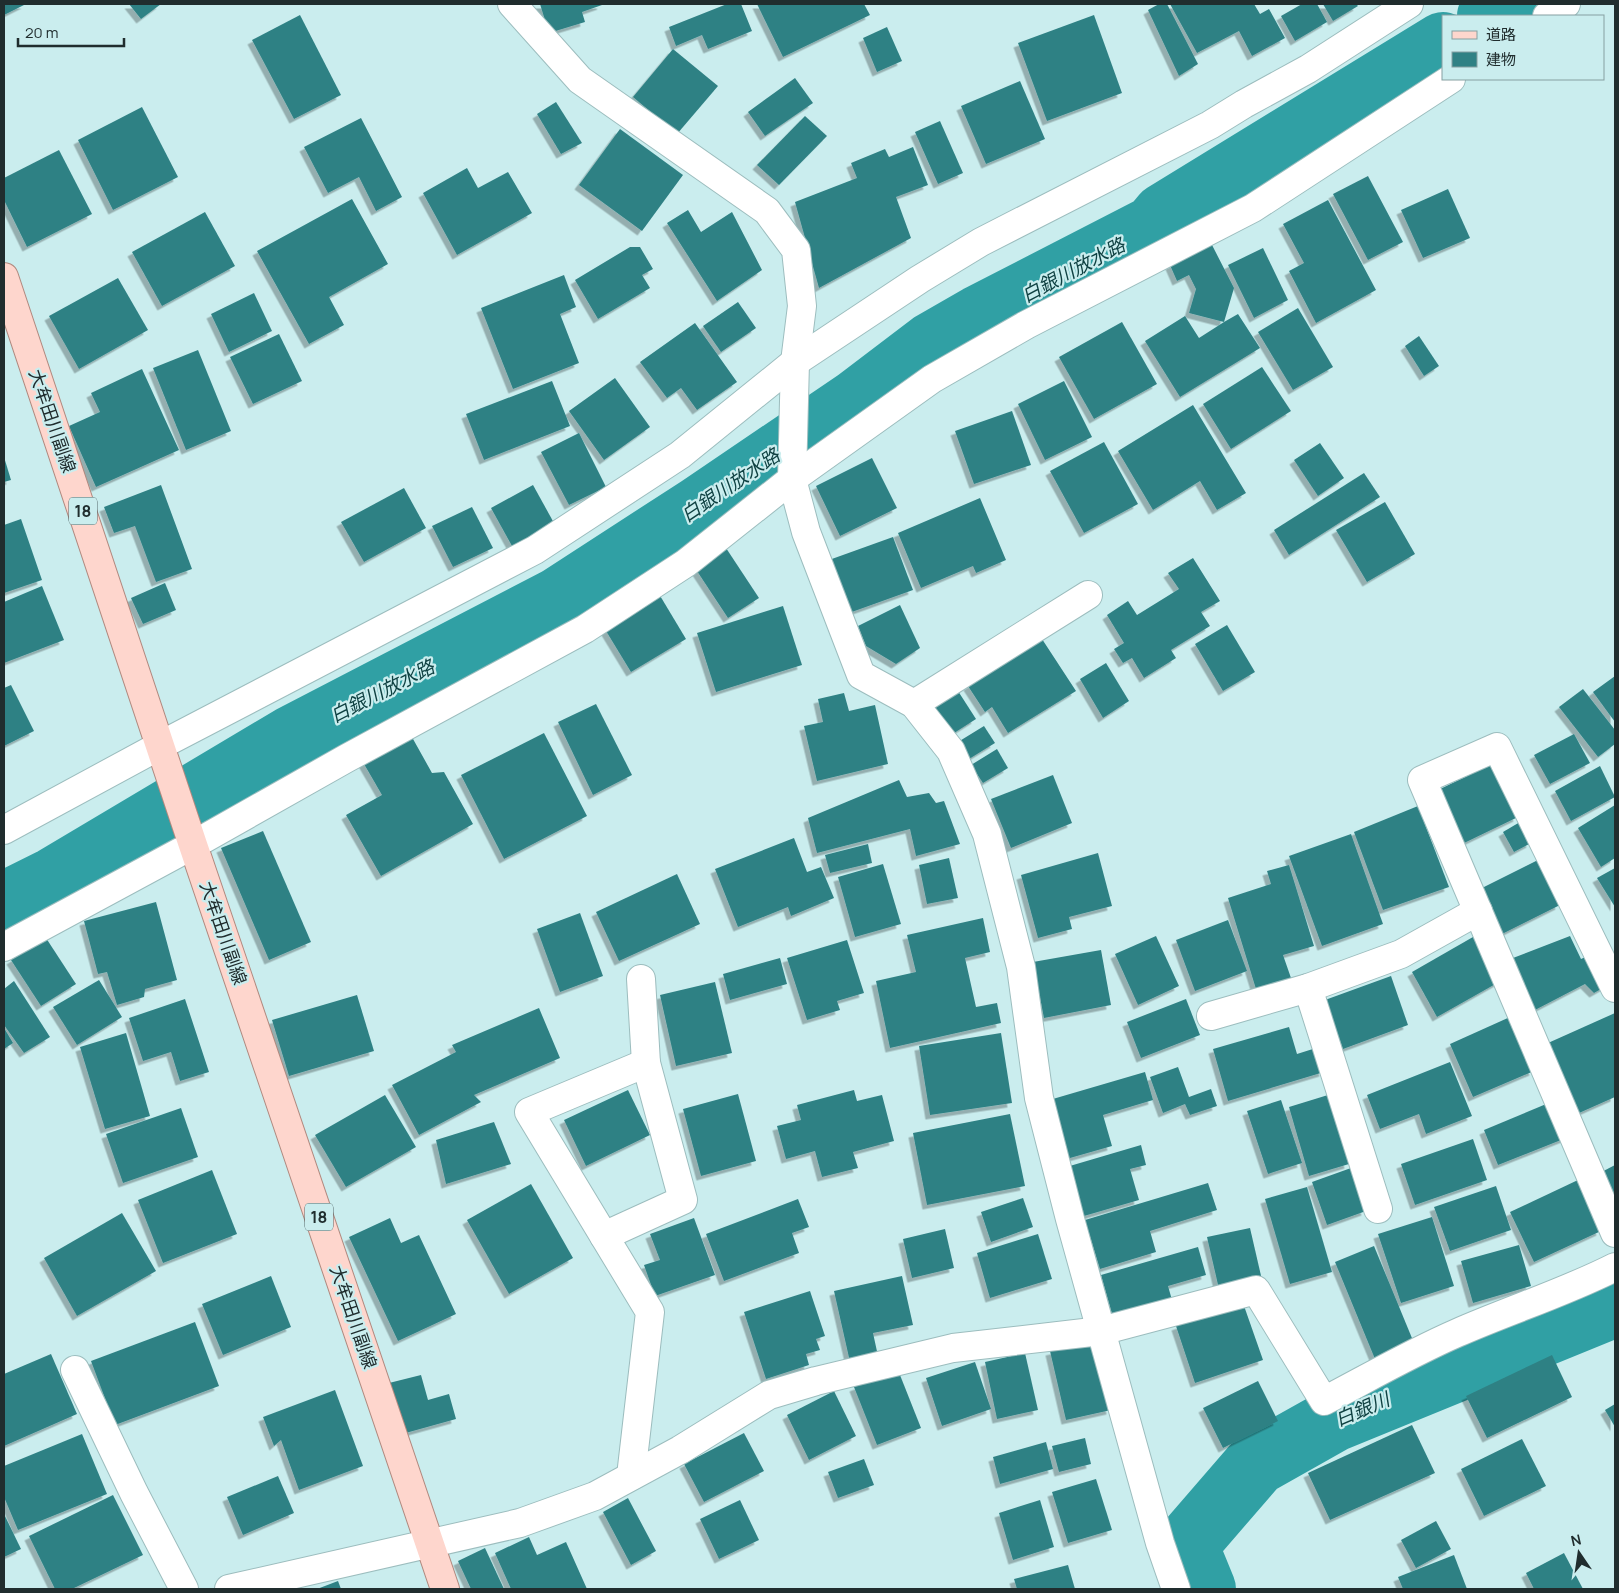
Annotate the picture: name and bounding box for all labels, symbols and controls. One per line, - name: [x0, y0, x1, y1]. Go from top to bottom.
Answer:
- scale bar: [18, 15, 124, 47]
- legend: [1442, 15, 1604, 80]
- text: 20 m: [25, 22, 58, 43]
- text: 道路: [1486, 24, 1516, 45]
- text: 建物: [1486, 49, 1516, 70]
- water label: 白銀川放水路: [1017, 231, 1131, 308]
- street label: 大牟田川副線: [24, 366, 82, 476]
- water label: 白銀川放水路: [675, 441, 786, 528]
- road number: 18: [69, 498, 97, 524]
- water label: 白銀川放水路: [325, 653, 440, 728]
- street label: 大牟田川副線: [195, 878, 253, 988]
- road number: 18: [305, 1204, 333, 1230]
- street label: 大牟田川副線: [325, 1262, 383, 1372]
- water label: 白銀川: [1331, 1385, 1395, 1432]
- north arrow: [1554, 1528, 1604, 1578]
- text: N: [1569, 1529, 1583, 1550]

